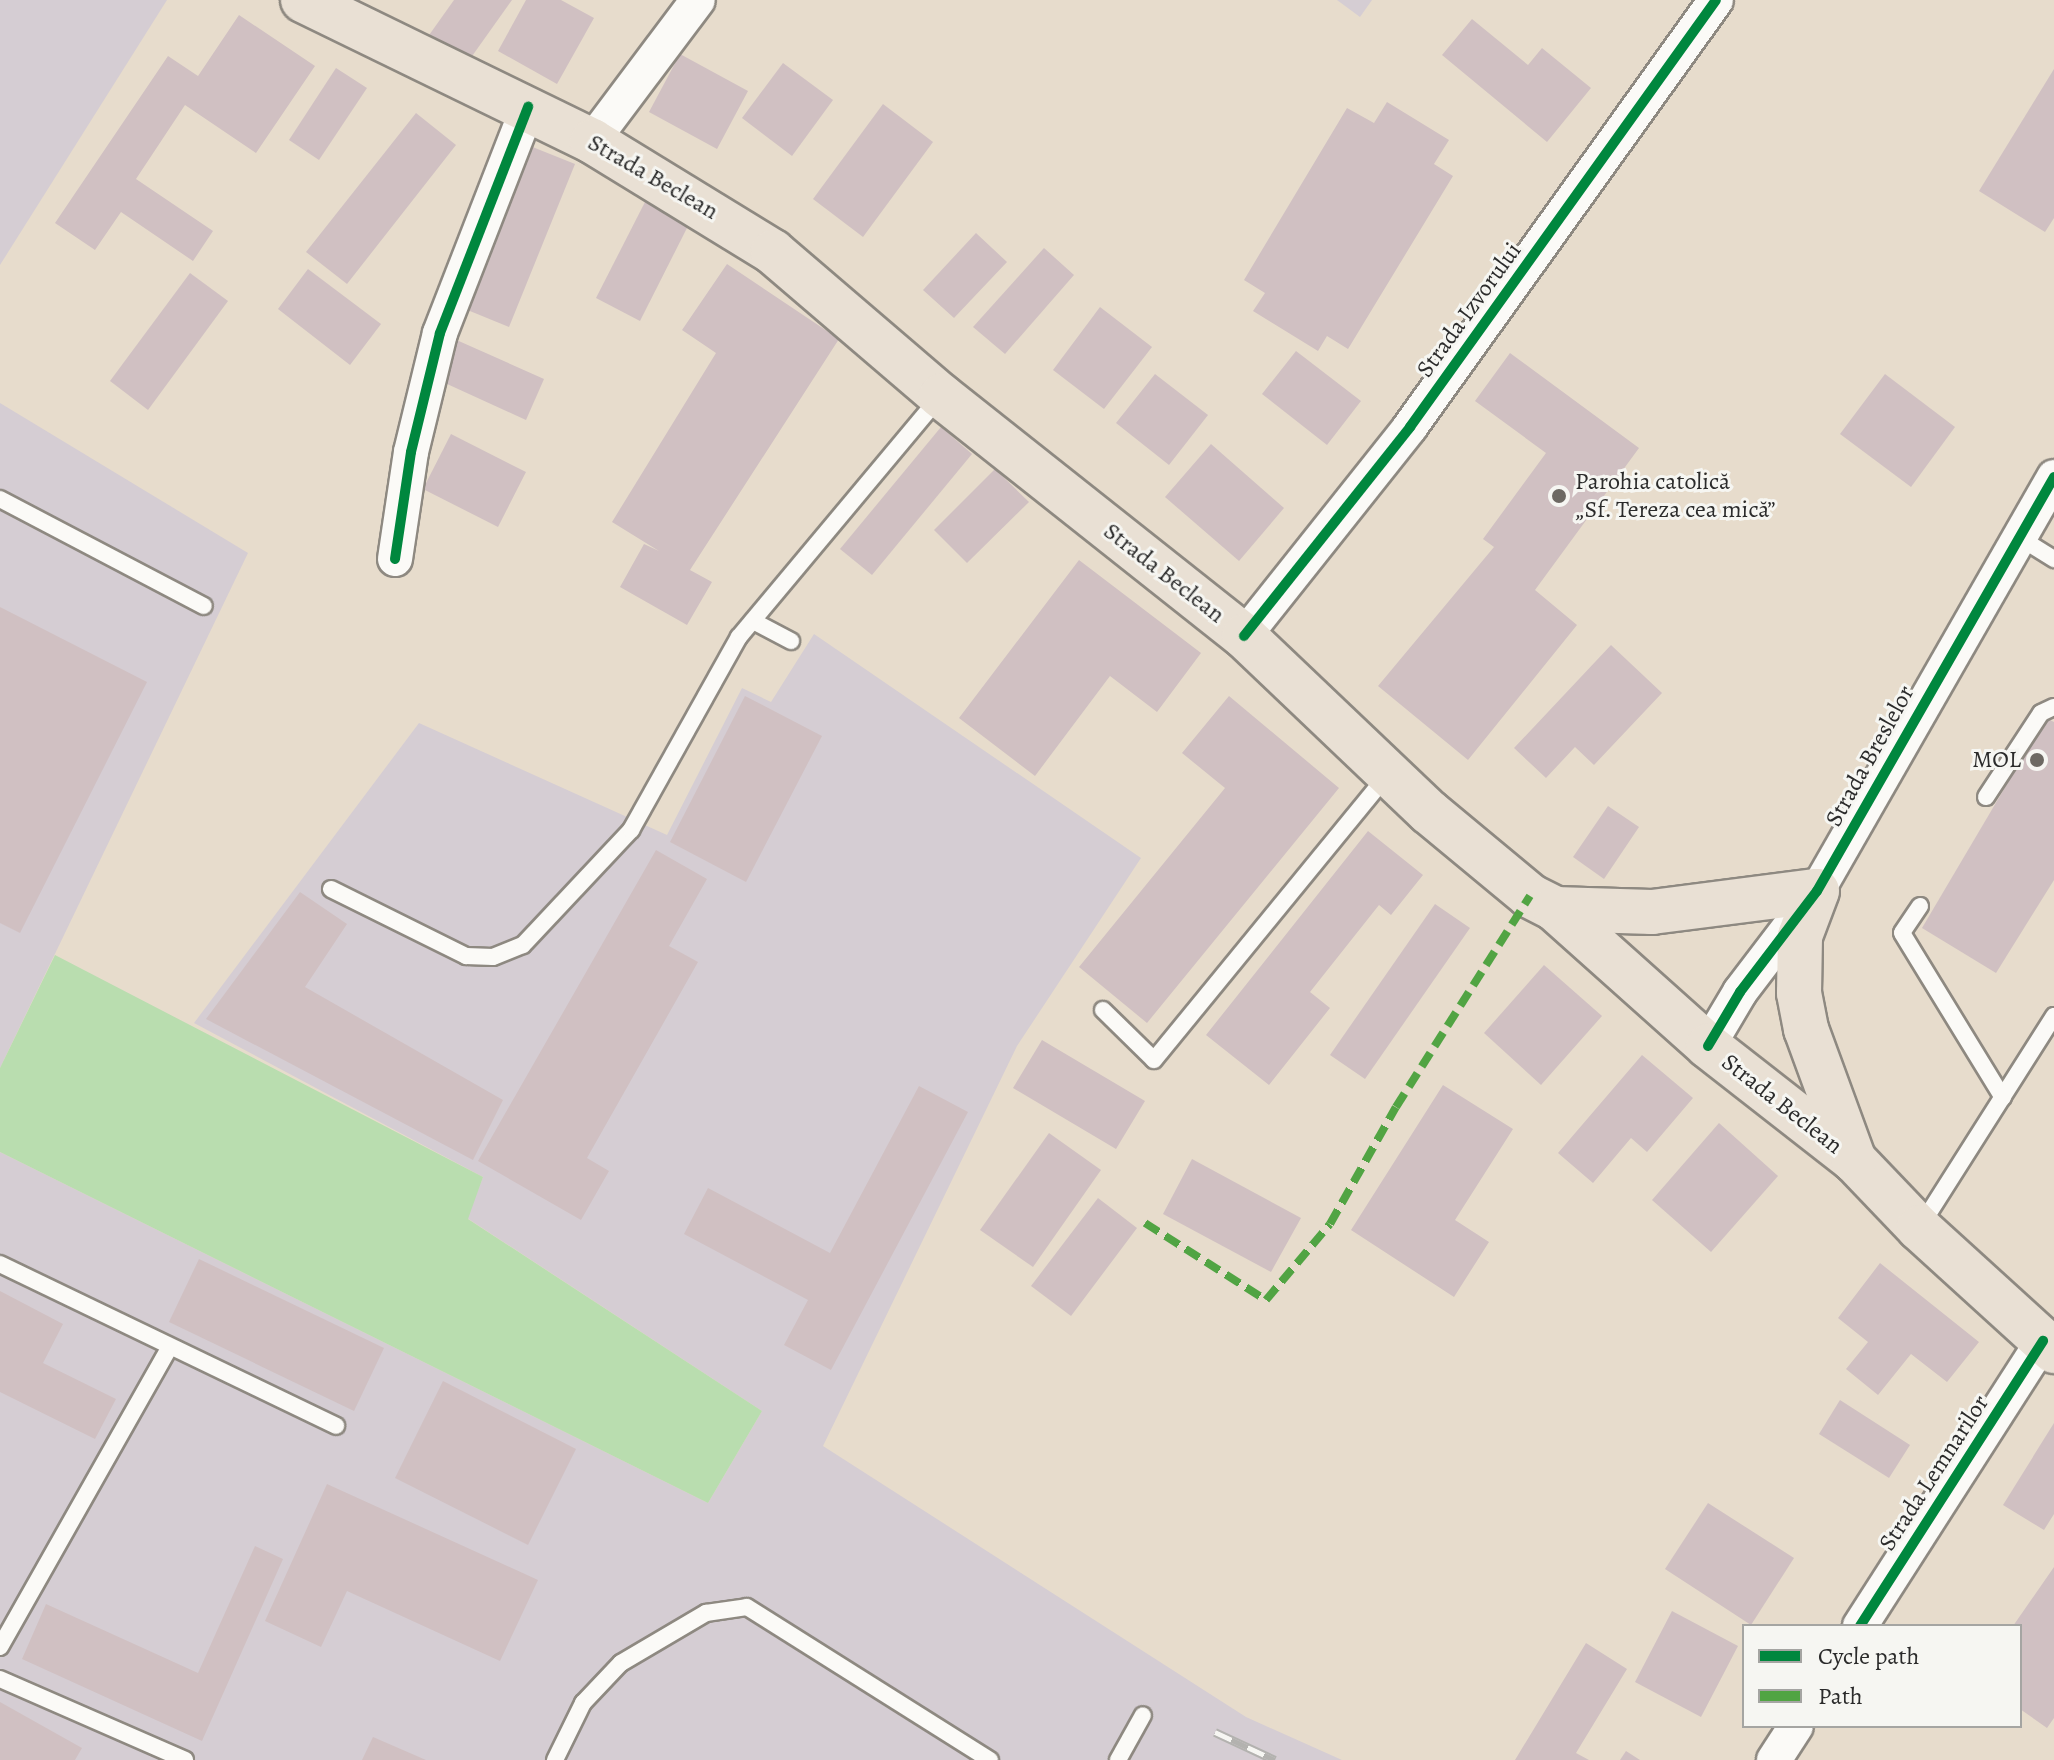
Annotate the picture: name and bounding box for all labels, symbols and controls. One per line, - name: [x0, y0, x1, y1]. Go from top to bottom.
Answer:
- street label: Strada Beclean: [583, 128, 723, 226]
- street label: Strada Izvorului: [1411, 237, 1527, 383]
- place label: Parohia catolică „Sf. Tereza cea mică”: [1575, 468, 1776, 524]
- marker: Parohia catolică „Sf. Tereza cea mică”: [1550, 487, 1568, 505]
- street label: Strada Beclean: [1098, 517, 1230, 629]
- street label: Strada Breslelor: [1819, 681, 1921, 831]
- place label: MOL: [1972, 746, 2021, 774]
- marker: MOL: [2028, 751, 2046, 769]
- street label: Strada Beclean: [1716, 1048, 1848, 1160]
- street label: Strada Lemnarilor: [1873, 1390, 1995, 1556]
- legend: [1742, 1624, 2022, 1728]
- text: Cycle path: [1818, 1640, 1919, 1672]
- text: Path: [1818, 1680, 1863, 1712]

